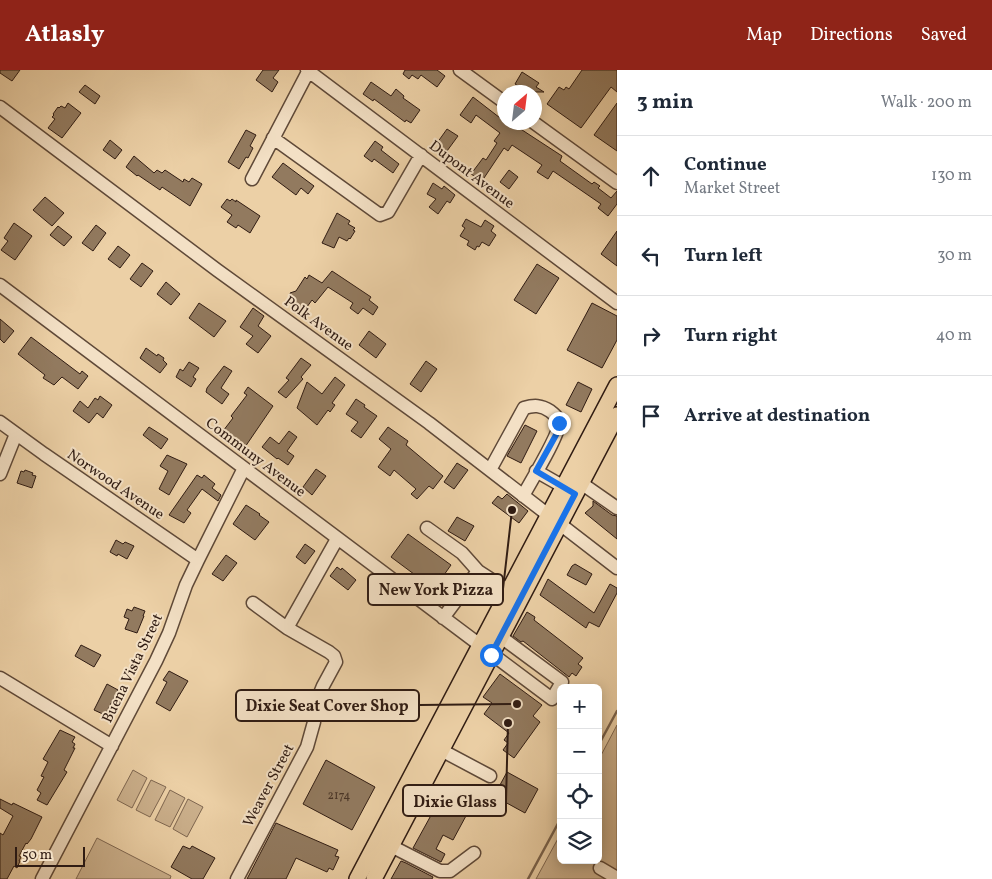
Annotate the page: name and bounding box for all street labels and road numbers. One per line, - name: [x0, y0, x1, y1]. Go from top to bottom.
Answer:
- street label: Dupont Avenue: [424, 136, 518, 214]
- street label: Polk Avenue: [279, 292, 357, 357]
- street label: Communy Avenue: [201, 413, 310, 503]
- street label: Norwood Avenue: [62, 445, 168, 526]
- street label: Buena Vista Street: [98, 610, 169, 727]
- street label: Weaver Street: [239, 740, 300, 831]

